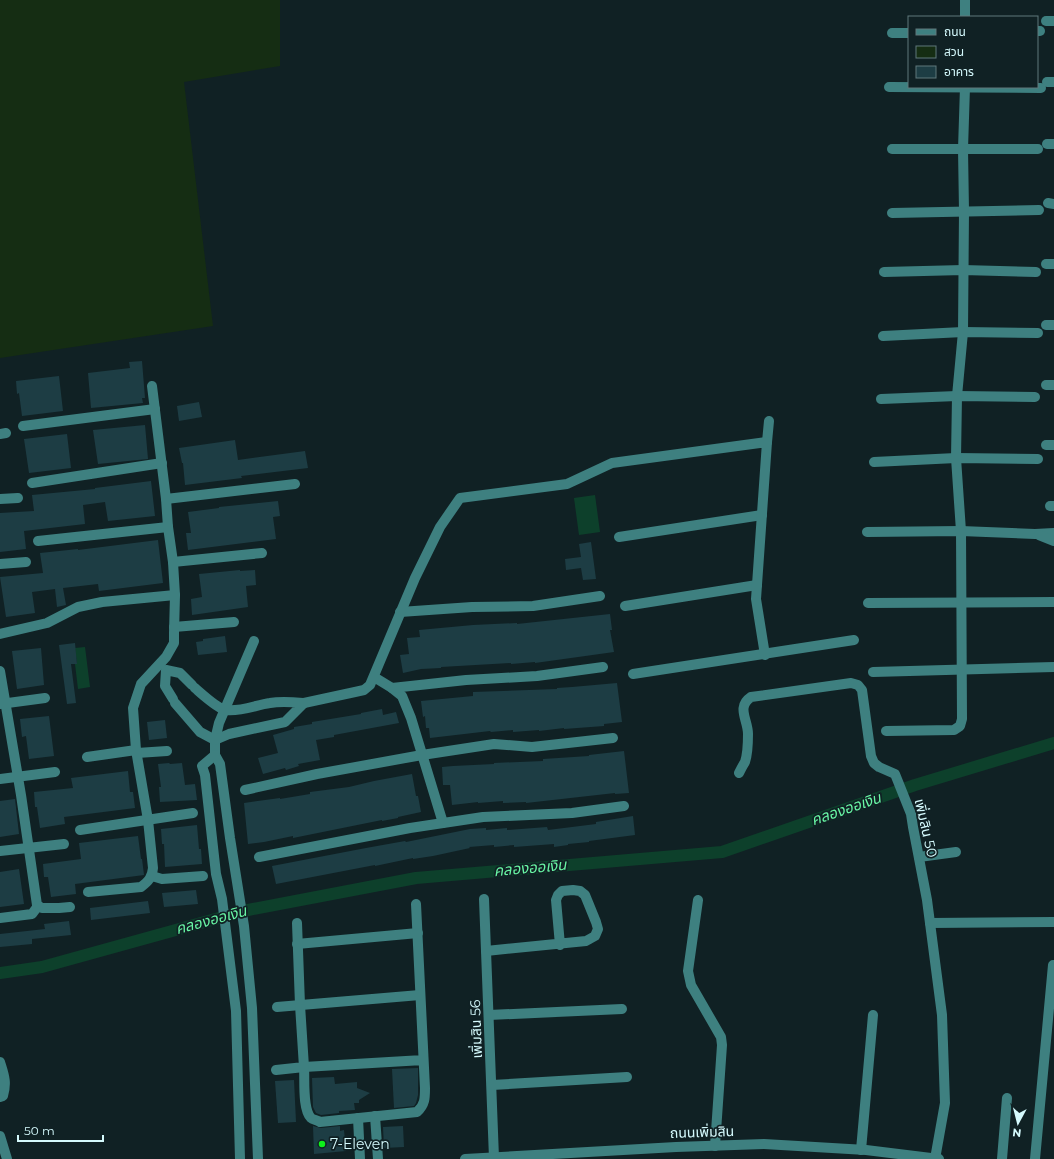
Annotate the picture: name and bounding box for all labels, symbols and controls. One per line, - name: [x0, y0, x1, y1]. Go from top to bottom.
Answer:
- legend: [908, 16, 1038, 88]
- text: ถนน: [944, 24, 966, 39]
- text: สวน: [944, 44, 964, 59]
- text: อาคาร: [944, 64, 974, 79]
- water label: คลองออเงิน: [808, 787, 884, 829]
- street label: เพิ่มสิน 50: [911, 797, 942, 859]
- water label: คลองออเงิน: [493, 855, 568, 880]
- water label: คลองออเงิน: [173, 901, 249, 938]
- street label: เพิ่มสิน 56: [466, 999, 486, 1059]
- north arrow: [998, 1103, 1038, 1143]
- scale bar: [18, 1117, 103, 1143]
- street label: ถนนเพิ่มสิน: [670, 1122, 734, 1142]
- text: 50 m: [24, 1123, 55, 1138]
- text: N: [1012, 1125, 1022, 1140]
- place label: 7-Eleven: [330, 1135, 390, 1153]
- marker: 7-Eleven: [317, 1139, 327, 1149]

